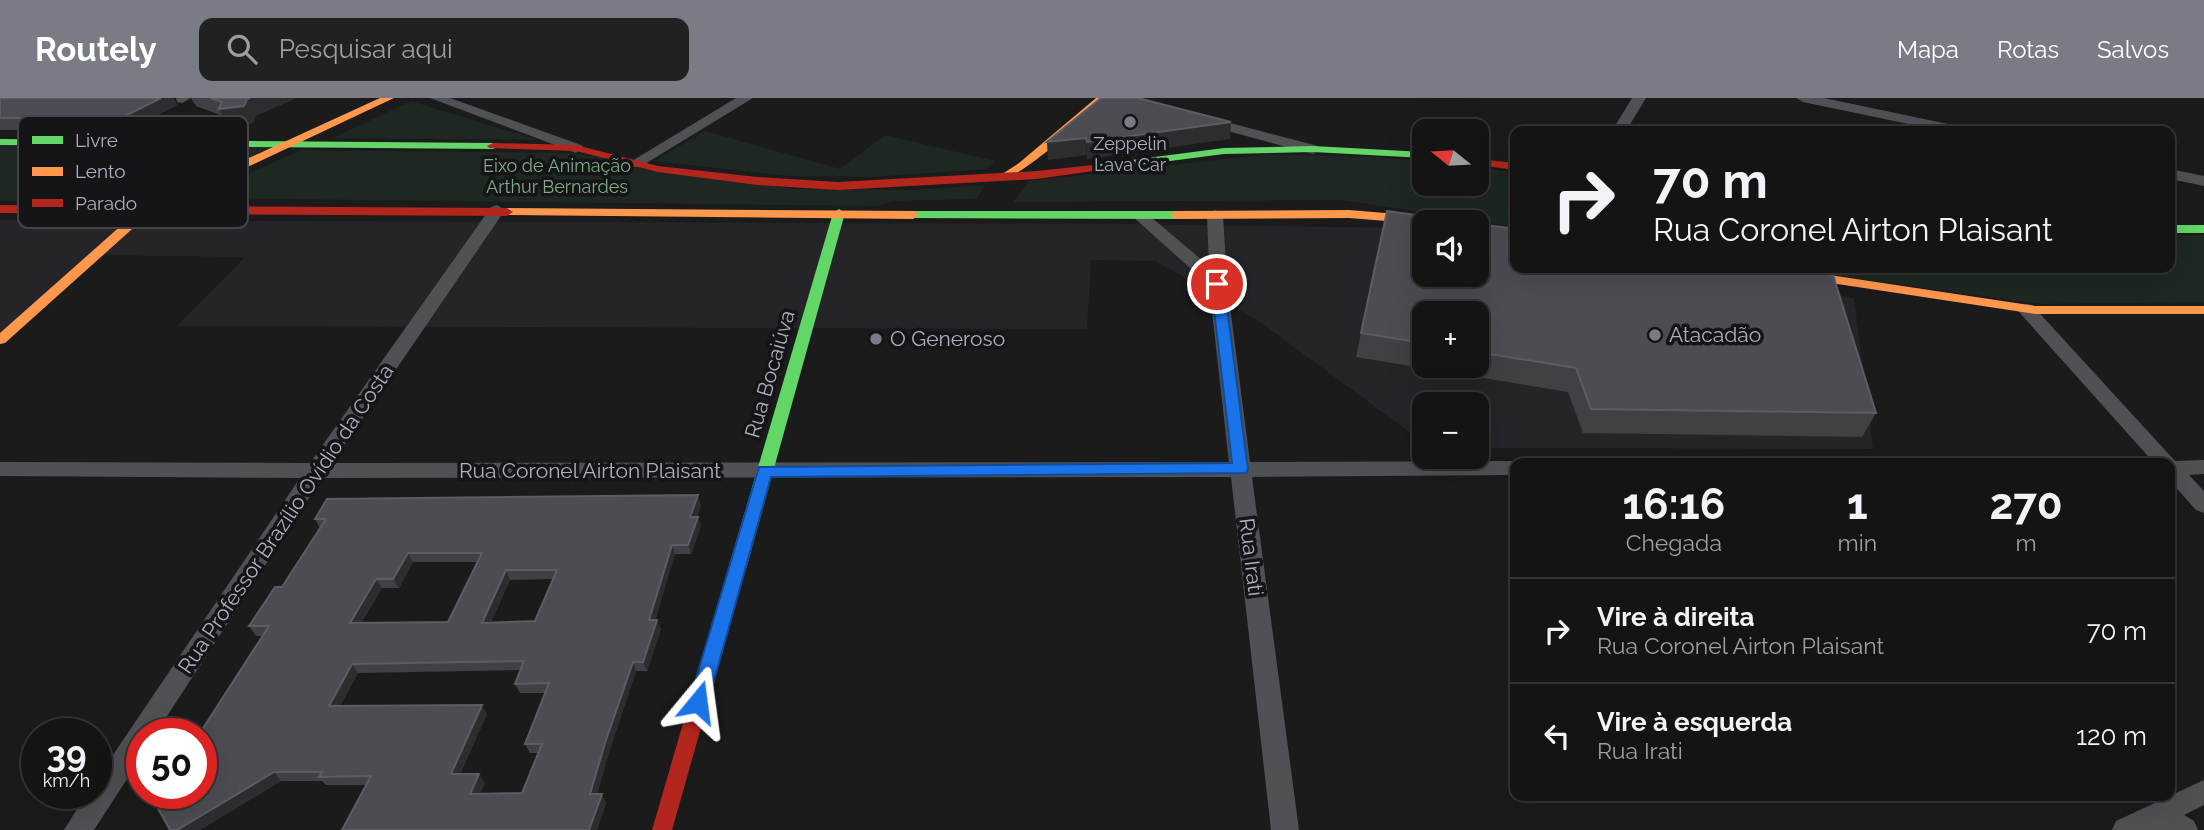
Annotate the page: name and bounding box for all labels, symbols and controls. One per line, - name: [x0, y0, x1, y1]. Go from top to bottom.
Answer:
- search box: [199, 18, 689, 81]
- text: Routely: [35, 30, 157, 69]
- icon: search: [223, 30, 261, 68]
- text: Pesquisar aqui: [279, 34, 453, 64]
- text: Mapa: [1897, 35, 1959, 64]
- text: Rotas: [1997, 35, 2059, 64]
- text: Salvos: [2097, 35, 2169, 64]
- marker: Zeppelin Lava Car: [1122, 114, 1138, 130]
- legend: [18, 116, 248, 228]
- north arrow: [1412, 119, 1489, 196]
- map controls: [1412, 119, 1489, 469]
- text: Livre: [75, 129, 118, 151]
- place label: Zeppelin Lava Car: [1093, 133, 1167, 175]
- text: 70 m: [1653, 152, 1768, 209]
- icon: right: [1538, 154, 1629, 245]
- park label: Eixo de Animação Arthur Bernardes: [483, 155, 631, 197]
- text: Lento: [75, 160, 126, 182]
- text: Parado: [75, 192, 137, 214]
- button: sound: [1412, 210, 1489, 287]
- text: Rua Coronel Airton Plaisant: [1653, 211, 2053, 248]
- pin: [1187, 254, 1247, 314]
- icon: arrive: [1198, 265, 1236, 303]
- button: +: [1412, 301, 1489, 378]
- street label: Rua Bocaiúva: [739, 307, 800, 441]
- place label: Atacadão: [1669, 322, 1761, 347]
- place label: O Generoso: [890, 326, 1005, 351]
- marker: Atacadão: [1647, 327, 1663, 343]
- marker: O Generoso: [868, 331, 884, 347]
- street label: Rua Professor Brazílio Ovídio da Costa: [172, 359, 399, 678]
- button: −: [1412, 392, 1489, 469]
- street label: Rua Coronel Airton Plaisant: [459, 458, 721, 483]
- text: 16:16: [1622, 480, 1725, 529]
- text: 1: [1847, 480, 1868, 529]
- text: 270: [1990, 480, 2063, 529]
- street label: Rua Irati: [1234, 517, 1269, 597]
- text: Chegada: [1626, 529, 1722, 556]
- text: min: [1838, 529, 1877, 556]
- text: m: [2016, 529, 2037, 556]
- text: Vire à direita: [1597, 602, 1754, 632]
- icon: right: [1538, 612, 1576, 650]
- text: 70 m: [2087, 616, 2147, 646]
- text: Rua Coronel Airton Plaisant: [1597, 632, 1884, 659]
- position arrow: [661, 665, 735, 739]
- text: Vire à esquerda: [1597, 707, 1792, 737]
- icon: left: [1538, 717, 1576, 755]
- speed limit sign: 50: [126, 718, 217, 809]
- text: 120 m: [2076, 721, 2147, 751]
- text: 39: [46, 734, 87, 775]
- text: Rua Irati: [1597, 737, 1683, 764]
- text: km/h: [43, 770, 90, 791]

